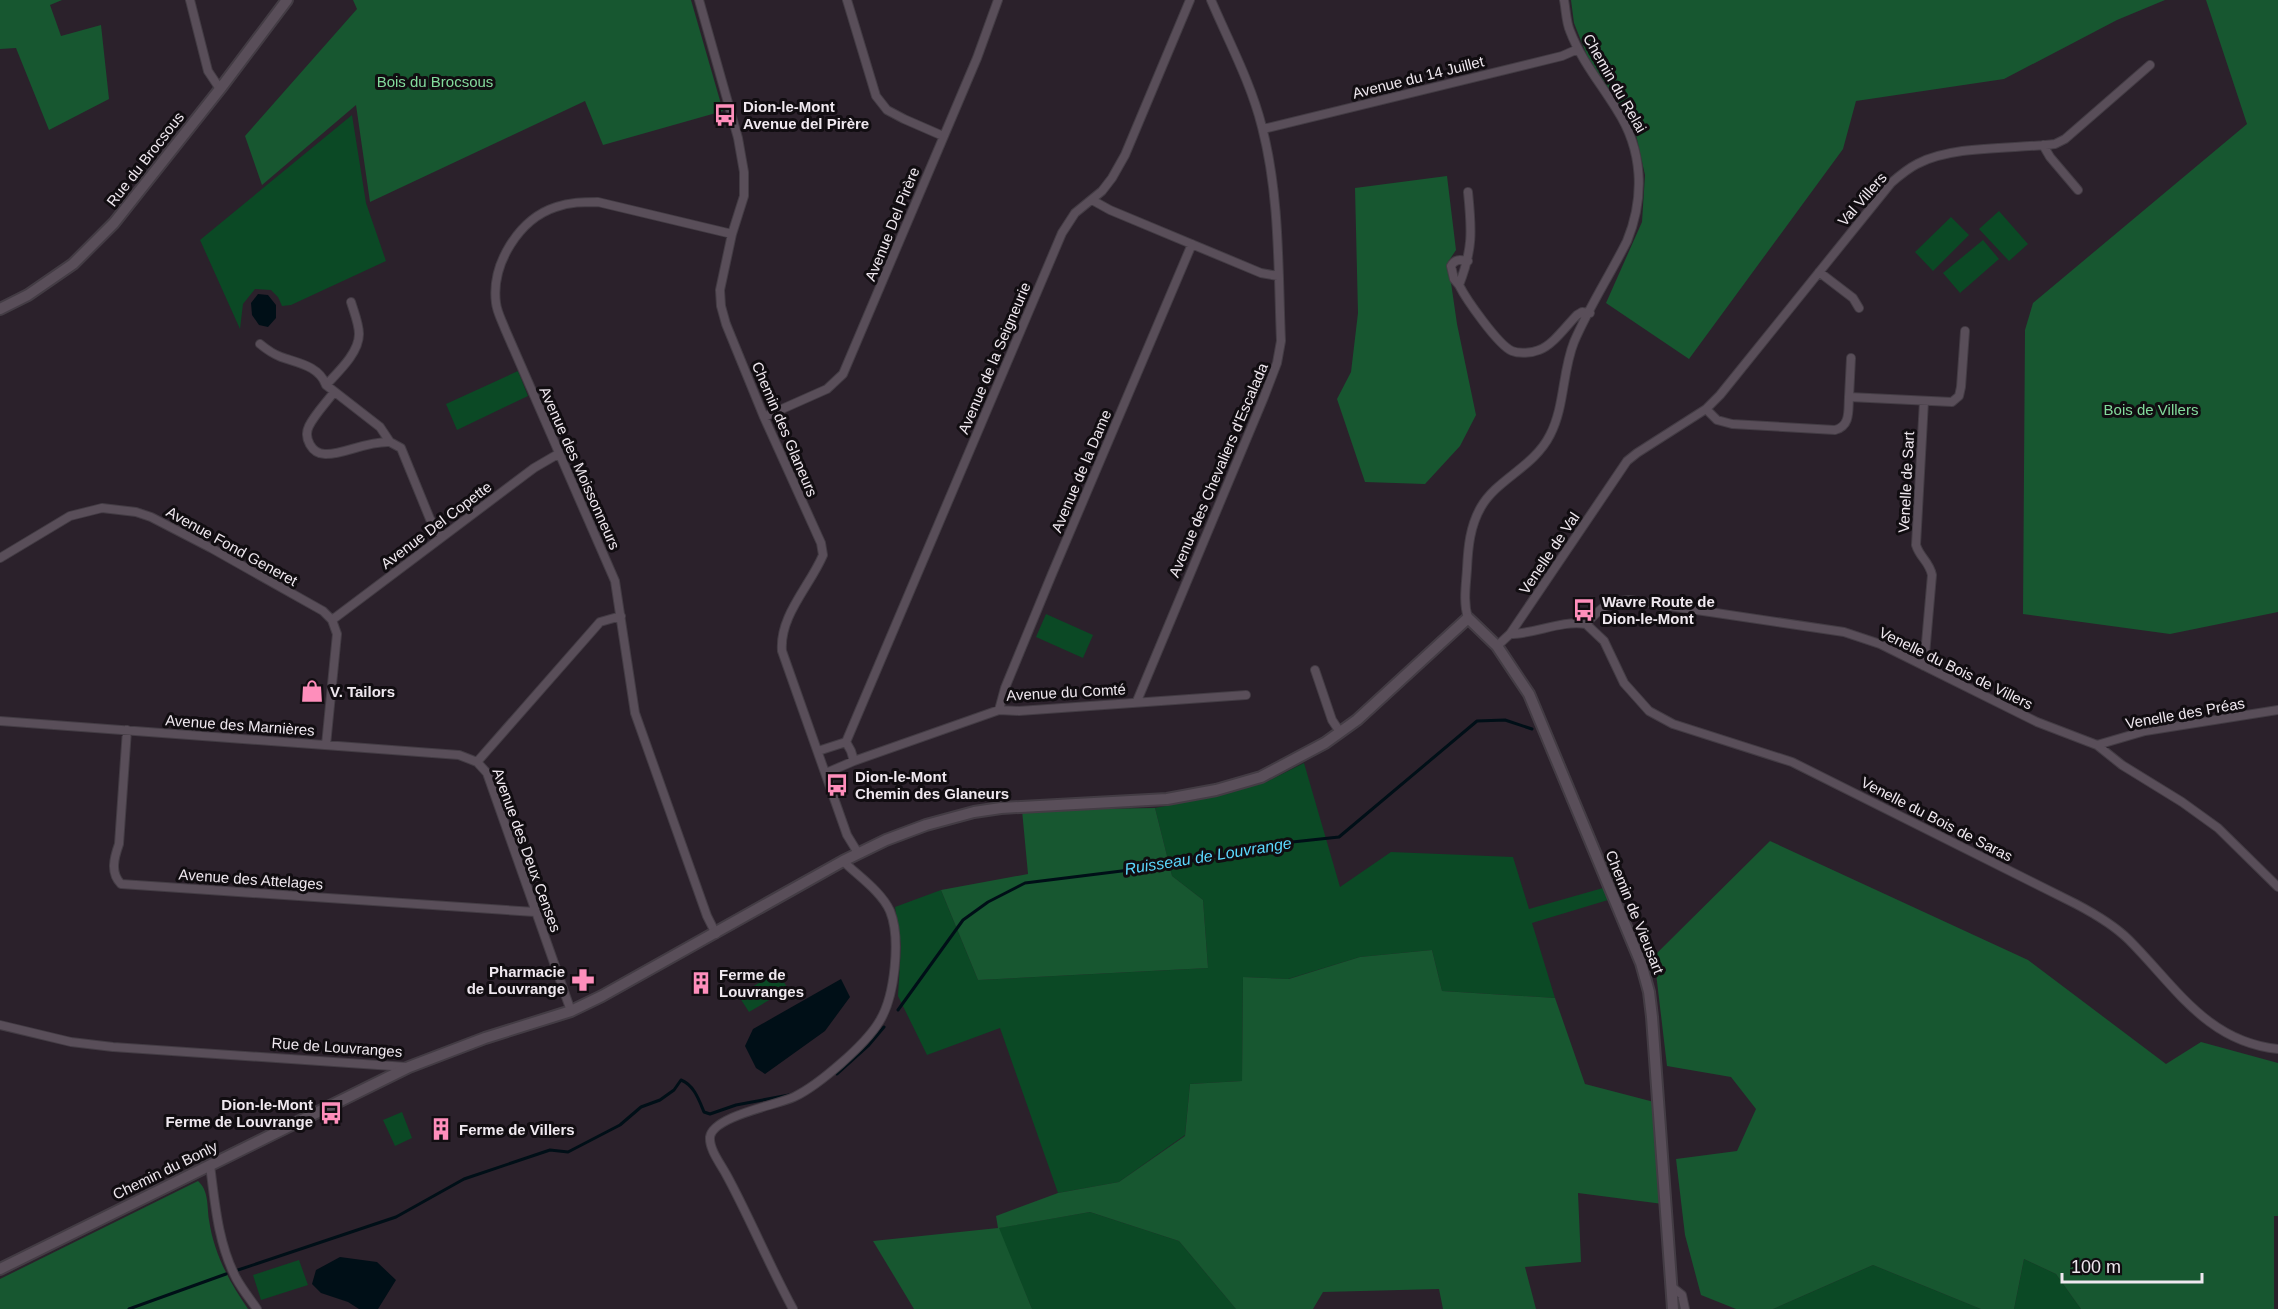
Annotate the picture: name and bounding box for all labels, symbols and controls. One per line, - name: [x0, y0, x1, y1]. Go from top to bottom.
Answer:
- street label: Chemin du Relai: [1580, 31, 1650, 135]
- street label: Avenue du 14 Juillet: [1351, 52, 1486, 102]
- park label: Bois du Brocsous: [377, 73, 493, 90]
- place label: Dion-le-Mont Avenue del Pirère: [743, 98, 869, 132]
- bus stop icon: Dion-le-Mont Avenue del Pirère: [712, 102, 738, 128]
- street label: Rue du Brocsous: [103, 108, 187, 210]
- street label: Avenue Del Pirère: [861, 165, 923, 283]
- street label: Val Villers: [1834, 169, 1890, 229]
- street label: Avenue de la Seigneurie: [954, 280, 1034, 436]
- street label: Chemin des Glaneurs: [749, 359, 821, 499]
- street label: Avenue des Chevaliers d'Escalada: [1165, 360, 1271, 580]
- street label: Avenue des Moissonneurs: [536, 384, 624, 552]
- park label: Bois de Villers: [2104, 401, 2198, 418]
- street label: Avenue de la Dame: [1047, 407, 1115, 535]
- street label: Venelle de Sart: [1895, 430, 1917, 533]
- street label: Avenue Del Copette: [377, 478, 495, 572]
- street label: Avenue Fond Generet: [163, 503, 301, 590]
- street label: Venelle de Val: [1515, 509, 1583, 597]
- place label: Wavre Route de Dion-le-Mont: [1602, 593, 1715, 627]
- bus stop icon: Wavre Route de Dion-le-Mont: [1571, 597, 1597, 623]
- street label: Venelle du Bois de Villers: [1876, 623, 2036, 713]
- shop icon: V. Tailors: [299, 678, 325, 704]
- street label: Avenue du Comté: [1006, 680, 1126, 704]
- place label: V. Tailors: [330, 683, 395, 700]
- street label: Venelle des Préas: [2124, 694, 2246, 732]
- street label: Avenue des Marnières: [165, 711, 315, 739]
- street label: Avenue des Deux Censes: [489, 766, 565, 934]
- place label: Dion-le-Mont Chemin des Glaneurs: [855, 768, 1009, 802]
- bus stop icon: Dion-le-Mont Chemin des Glaneurs: [824, 772, 850, 798]
- street label: Venelle du Bois de Saras: [1858, 773, 2016, 865]
- water label: Ruisseau de Louvrange: [1123, 834, 1293, 878]
- street label: Chemin de Vieusart: [1602, 848, 1668, 977]
- street label: Avenue des Attelages: [178, 865, 324, 893]
- place label: Pharmacie de Louvrange: [467, 963, 565, 997]
- place label: Ferme de Louvranges: [719, 966, 804, 1000]
- pharmacy icon: Pharmacie de Louvrange: [570, 967, 596, 993]
- building icon: Ferme de Louvranges: [688, 970, 714, 996]
- street label: Rue de Louvranges: [271, 1034, 403, 1060]
- place label: Dion-le-Mont Ferme de Louvrange: [165, 1096, 313, 1130]
- bus stop icon: Dion-le-Mont Ferme de Louvrange: [318, 1100, 344, 1126]
- building icon: Ferme de Villers: [428, 1116, 454, 1142]
- place label: Ferme de Villers: [459, 1121, 575, 1138]
- street label: Chemin du Bonly: [110, 1137, 221, 1203]
- scale bar: [2062, 1246, 2202, 1284]
- text: 100 m: [2071, 1257, 2121, 1277]

